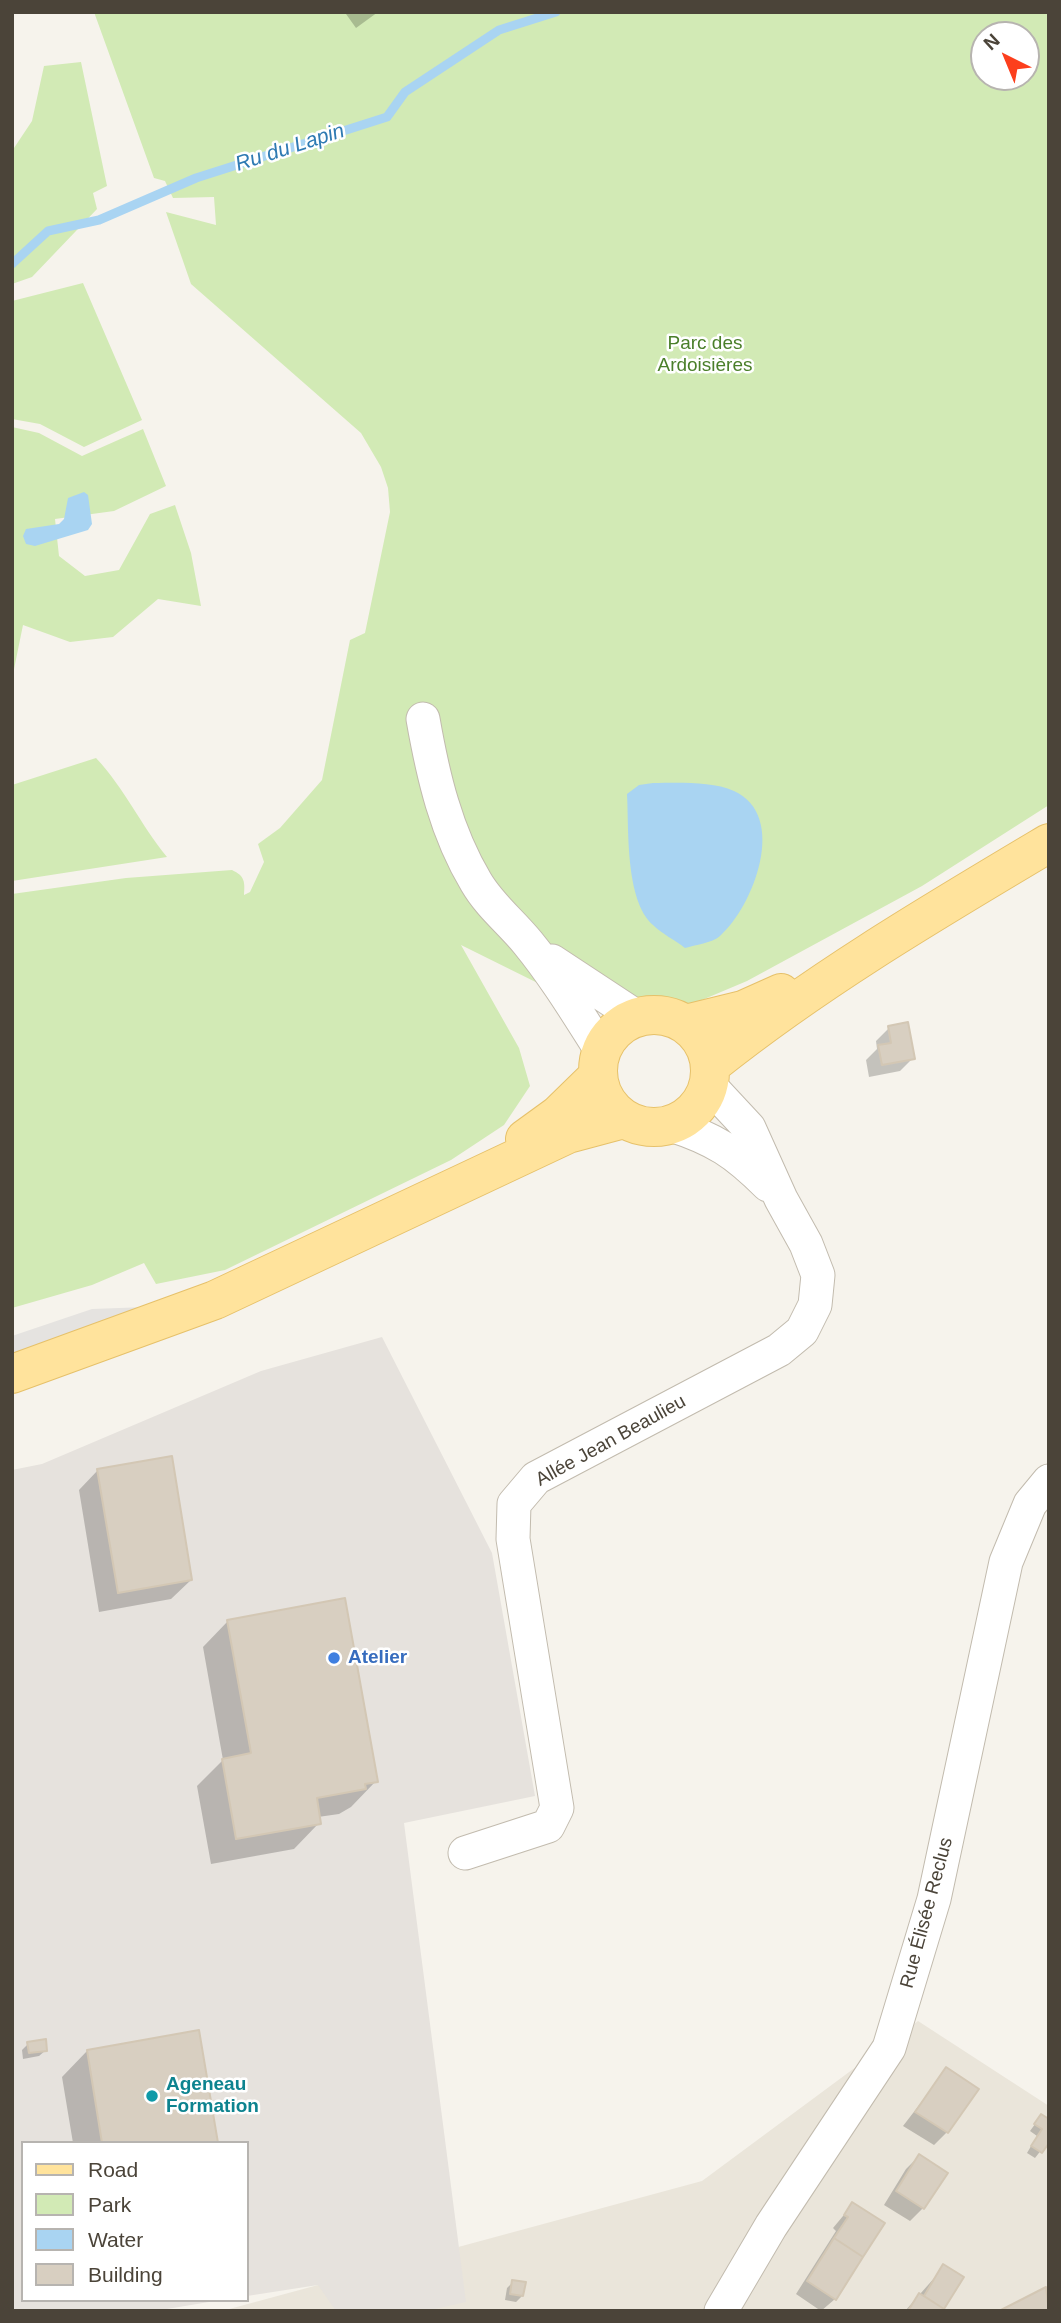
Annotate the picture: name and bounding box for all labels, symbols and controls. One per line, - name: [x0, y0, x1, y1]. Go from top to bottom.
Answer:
- north arrow: [970, 21, 1040, 91]
- text: N: [980, 29, 1004, 54]
- water label: Ru du Lapin: [232, 119, 348, 177]
- park label: Parc des Ardoisières: [657, 333, 753, 377]
- street label: Allée Jean Beaulieu: [532, 1390, 690, 1492]
- place label: Atelier: [348, 1647, 407, 1669]
- marker: Atelier: [326, 1650, 342, 1666]
- street label: Rue Élisée Reclus: [896, 1835, 958, 1991]
- place label: Ageneau Formation: [166, 2074, 259, 2118]
- marker: Ageneau Formation: [144, 2088, 160, 2104]
- legend: [21, 2141, 248, 2302]
- text: Road: [88, 2158, 138, 2181]
- text: Park: [88, 2193, 131, 2216]
- text: Water: [88, 2228, 143, 2251]
- text: Building: [88, 2263, 163, 2286]

